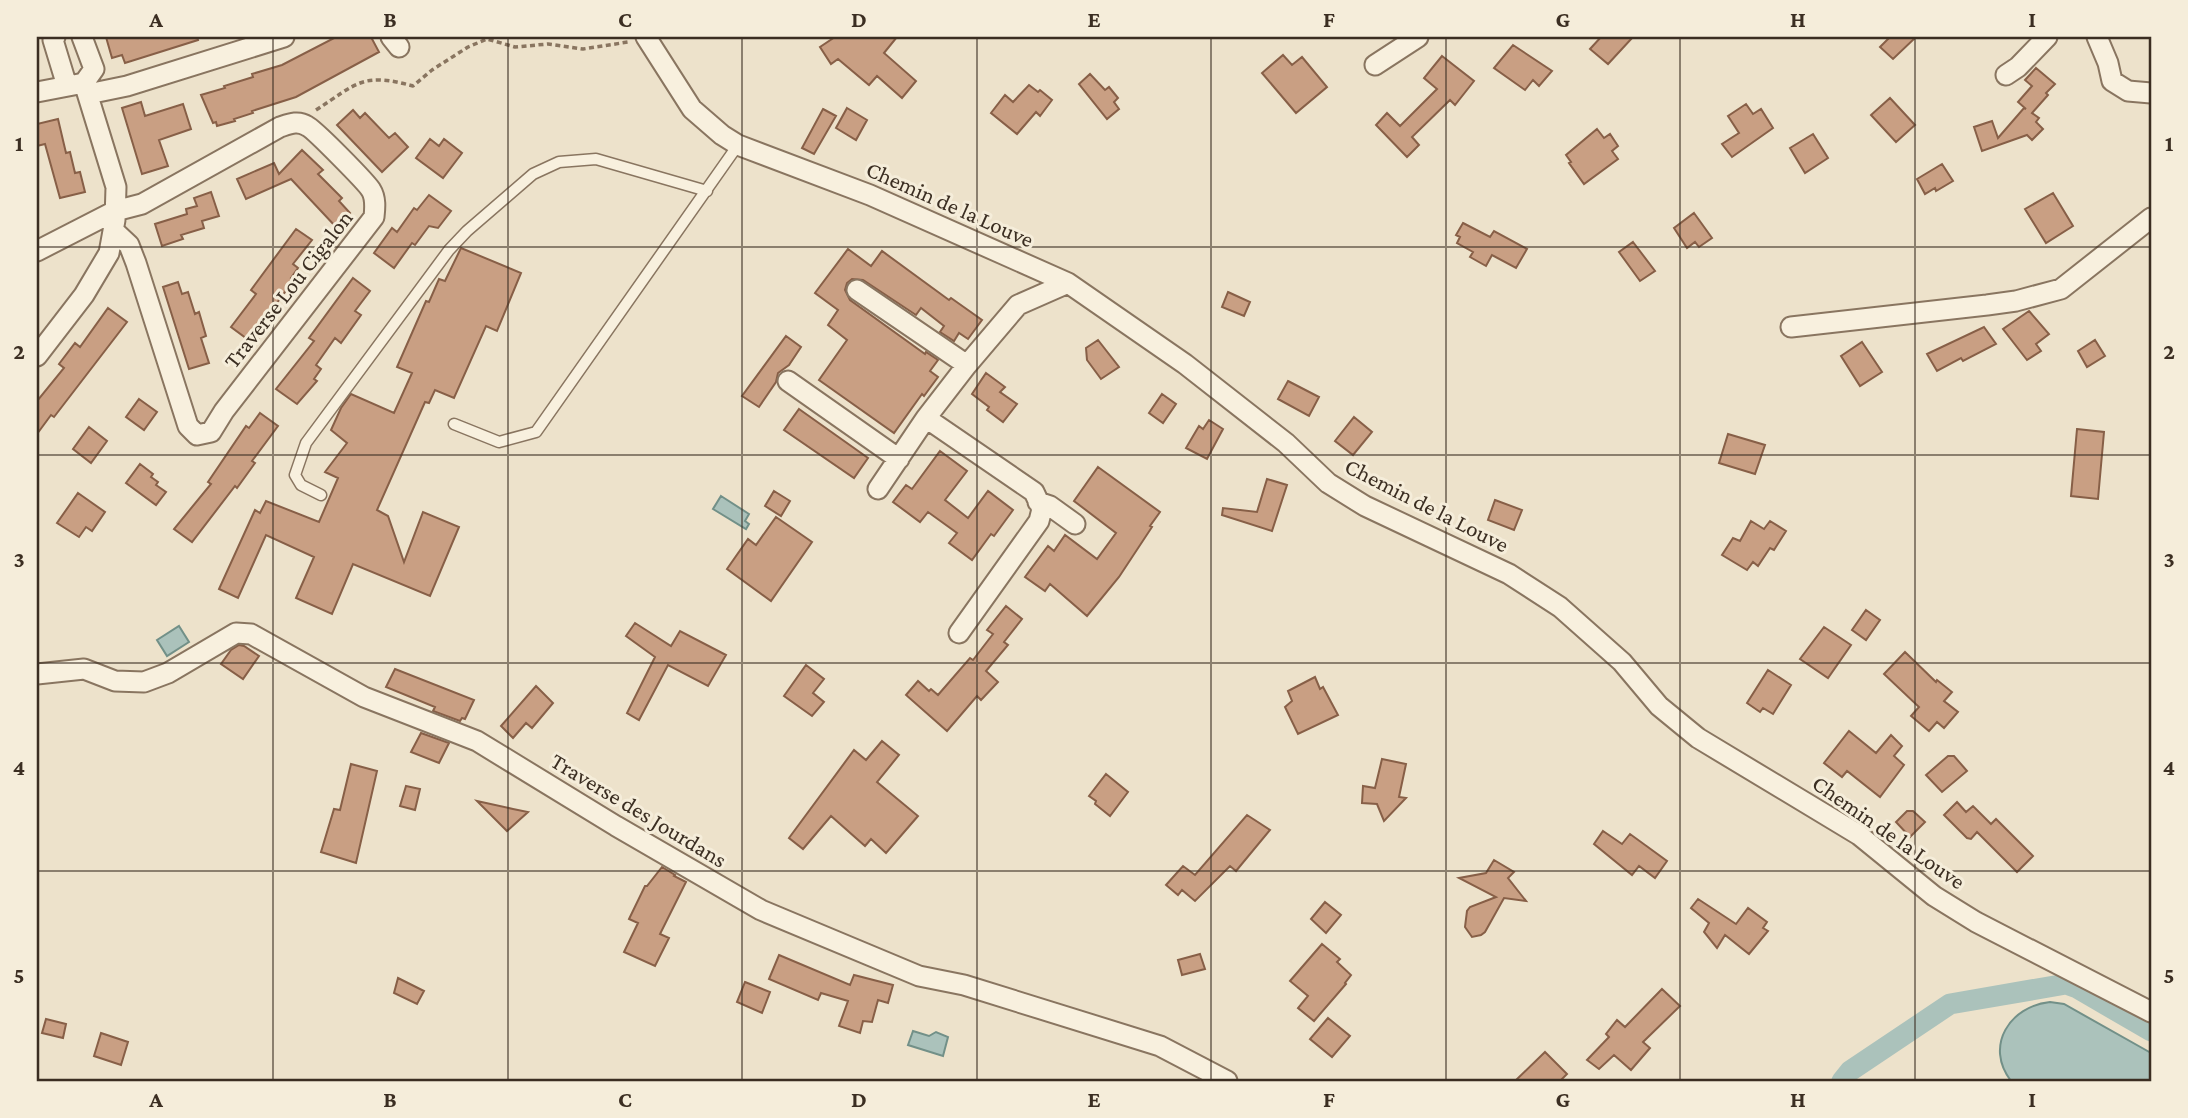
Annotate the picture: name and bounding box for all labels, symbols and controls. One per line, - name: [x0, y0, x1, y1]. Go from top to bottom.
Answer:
- text: A: [148, 6, 163, 32]
- text: B: [383, 6, 397, 32]
- text: C: [618, 6, 632, 32]
- text: D: [851, 6, 867, 32]
- text: E: [1087, 6, 1101, 32]
- text: F: [1323, 6, 1335, 32]
- text: G: [1556, 6, 1571, 32]
- text: H: [1790, 6, 1806, 32]
- text: I: [2028, 6, 2036, 32]
- text: 1: [15, 130, 24, 156]
- text: 1: [2165, 130, 2174, 156]
- street label: Chemin de la Louve: [862, 155, 1038, 253]
- street label: Traverse Lou Cigalon: [218, 205, 358, 373]
- text: 2: [13, 338, 25, 364]
- text: 2: [2163, 338, 2175, 364]
- street label: Chemin de la Louve: [1341, 452, 1513, 558]
- text: 3: [13, 546, 25, 572]
- text: 3: [2163, 546, 2175, 572]
- street label: Traverse des Jourdans: [546, 747, 732, 873]
- text: 4: [13, 754, 25, 780]
- text: 4: [2163, 754, 2175, 780]
- street label: Chemin de la Louve: [1808, 770, 1970, 894]
- text: 5: [13, 962, 25, 988]
- text: 5: [2163, 962, 2175, 988]
- text: A: [148, 1086, 163, 1112]
- text: B: [383, 1086, 397, 1112]
- text: C: [618, 1086, 632, 1112]
- text: D: [851, 1086, 867, 1112]
- text: E: [1087, 1086, 1101, 1112]
- text: F: [1323, 1086, 1335, 1112]
- text: G: [1556, 1086, 1571, 1112]
- text: H: [1790, 1086, 1806, 1112]
- text: I: [2028, 1086, 2036, 1112]

